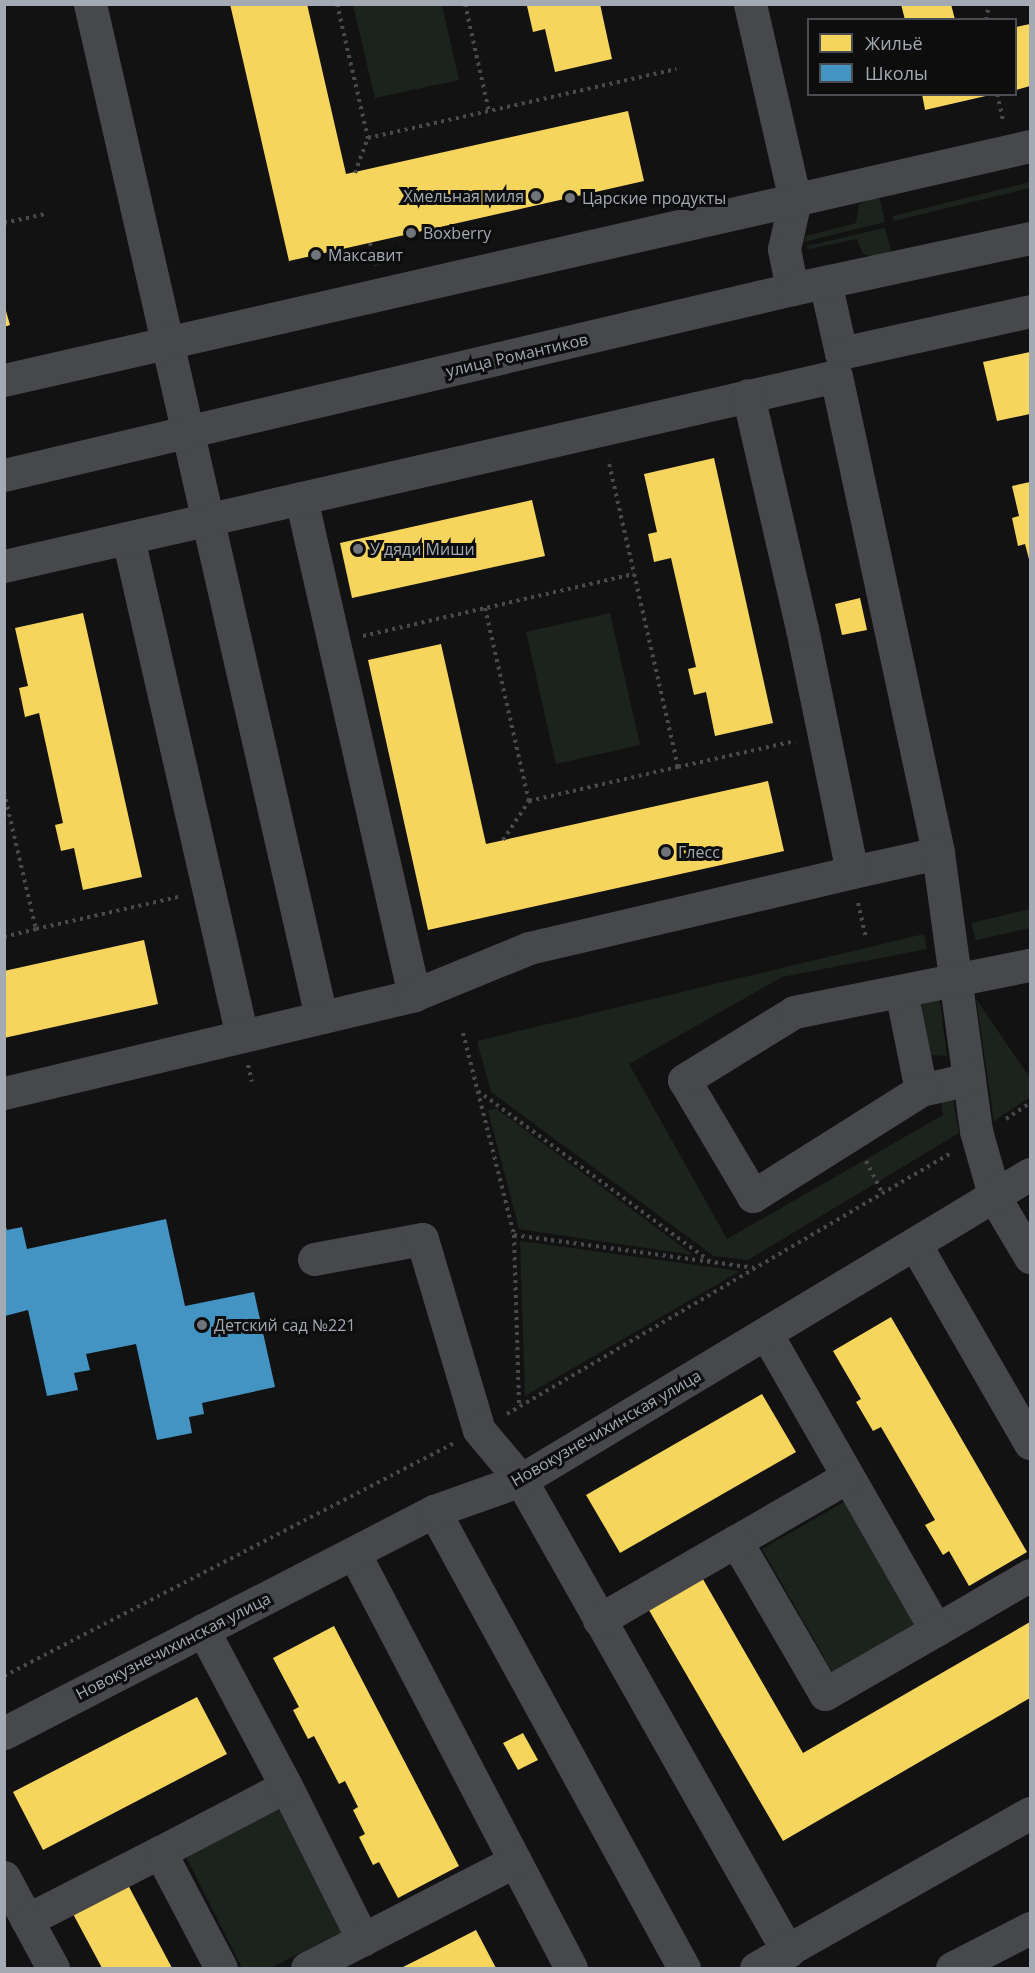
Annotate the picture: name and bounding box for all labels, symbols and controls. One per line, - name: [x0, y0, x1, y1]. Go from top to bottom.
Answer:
- legend: [807, 18, 1017, 96]
- text: Жильё: [865, 31, 923, 55]
- text: Школы: [865, 61, 928, 85]
- place label: Хмельная миля: [403, 186, 524, 206]
- place label: Царские продукты: [582, 188, 726, 208]
- marker: Хмельная миля: [529, 189, 543, 203]
- marker: Царские продукты: [563, 191, 577, 205]
- place label: Boxberry: [423, 223, 491, 243]
- marker: Boxberry: [404, 226, 418, 240]
- place label: Максавит: [328, 245, 403, 265]
- marker: Максавит: [309, 248, 323, 262]
- street label: улица Романтиков: [444, 329, 590, 381]
- place label: У дяди Миши: [370, 539, 475, 559]
- marker: У дяди Миши: [351, 542, 365, 556]
- place label: Глесс: [678, 842, 720, 862]
- marker: Глесс: [659, 845, 673, 859]
- place label: Детский сад №221: [214, 1315, 356, 1335]
- marker: Детский сад №221: [195, 1318, 209, 1332]
- street label: Новокузнечихинская улица: [508, 1366, 704, 1490]
- street label: Новокузнечихинская улица: [72, 1588, 274, 1704]

